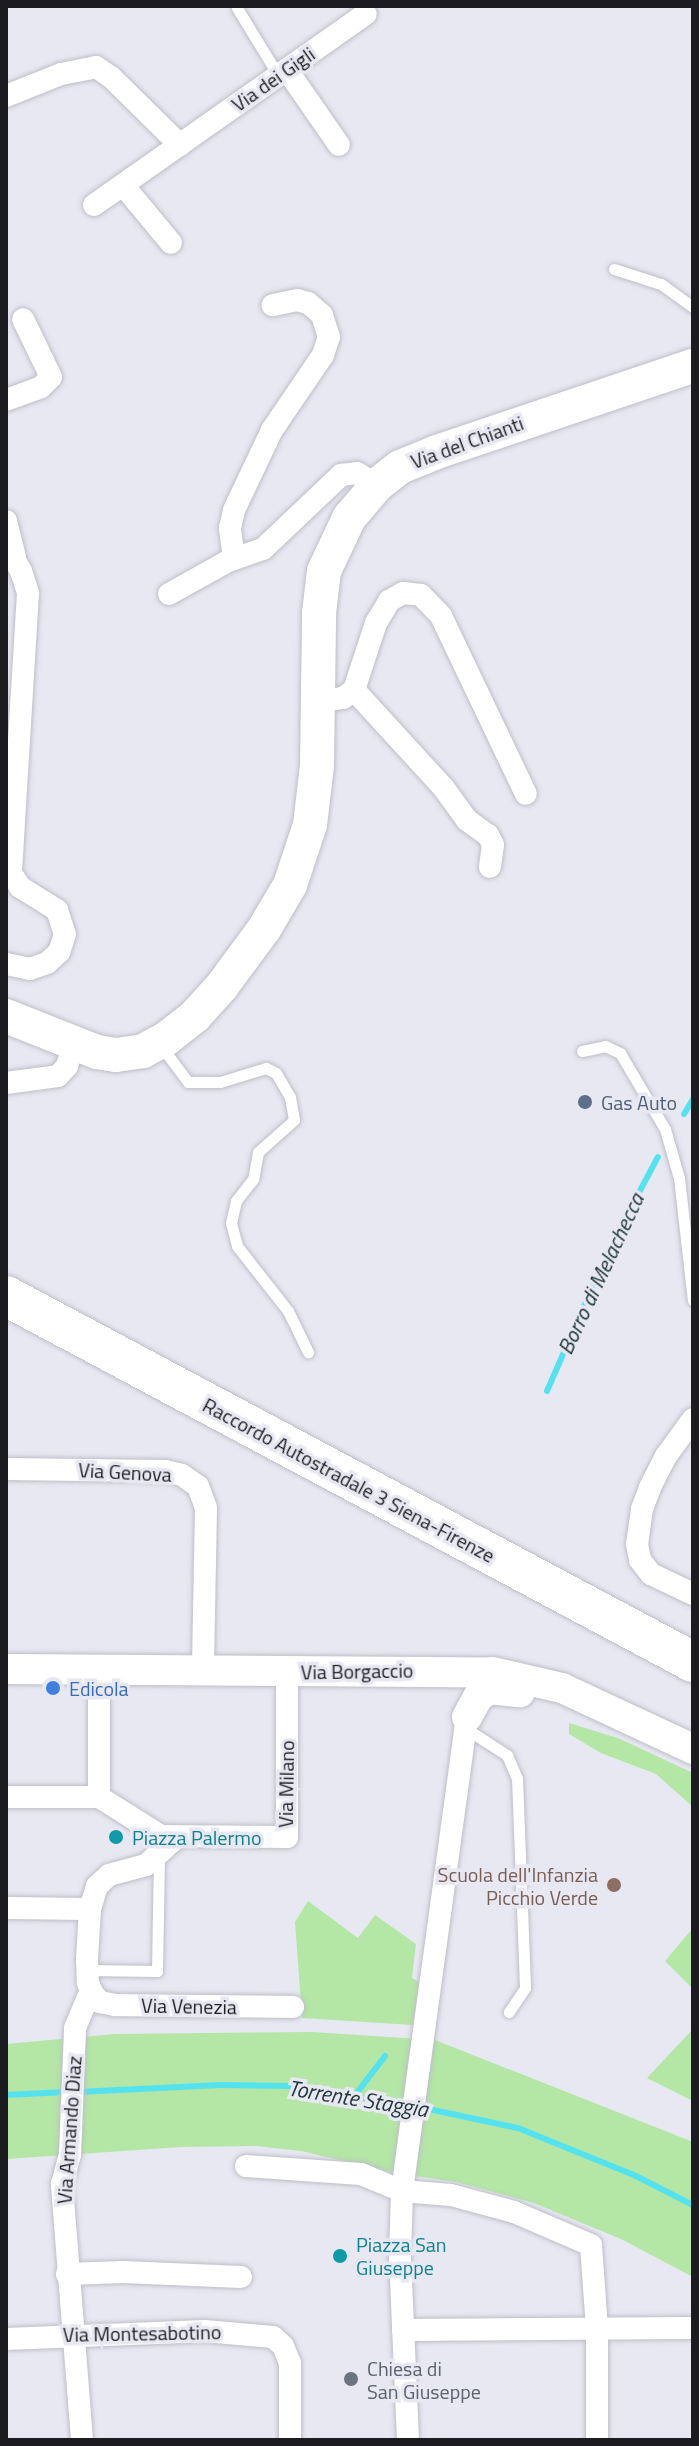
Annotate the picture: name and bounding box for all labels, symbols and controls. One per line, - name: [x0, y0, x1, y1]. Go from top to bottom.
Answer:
- street label: Via dei Gigli: [227, 42, 319, 116]
- street label: Via del Chianti: [407, 411, 527, 473]
- place label: Gas Auto: [601, 1090, 677, 1114]
- marker: Gas Auto: [576, 1093, 594, 1111]
- water label: Borro di Melachecca: [552, 1189, 650, 1359]
- street label: Raccordo Autostradale 3 Siena-Firenze: [199, 1393, 499, 1567]
- street label: Via Genova: [78, 1458, 172, 1486]
- street label: Via Borgaccio: [300, 1658, 414, 1684]
- place label: Edicola: [69, 1676, 129, 1700]
- marker: Edicola: [44, 1679, 62, 1697]
- street label: Via Milano: [273, 1740, 299, 1828]
- place label: Piazza Palermo: [132, 1825, 262, 1849]
- marker: Piazza Palermo: [107, 1828, 125, 1846]
- place label: Scuola dell'Infanzia Picchio Verde: [438, 1862, 598, 1909]
- marker: Scuola dell'Infanzia Picchio Verde: [605, 1876, 623, 1894]
- street label: Via Venezia: [141, 1993, 237, 2019]
- street label: Via Armando Diaz: [52, 2055, 86, 2205]
- water label: Torrente Staggia: [286, 2075, 430, 2123]
- place label: Piazza San Giuseppe: [356, 2232, 446, 2279]
- marker: Piazza San Giuseppe: [331, 2247, 349, 2265]
- street label: Via Montesabotino: [63, 2320, 221, 2346]
- place label: Chiesa di San Giuseppe: [367, 2356, 481, 2403]
- marker: Chiesa di San Giuseppe: [342, 2370, 360, 2388]

